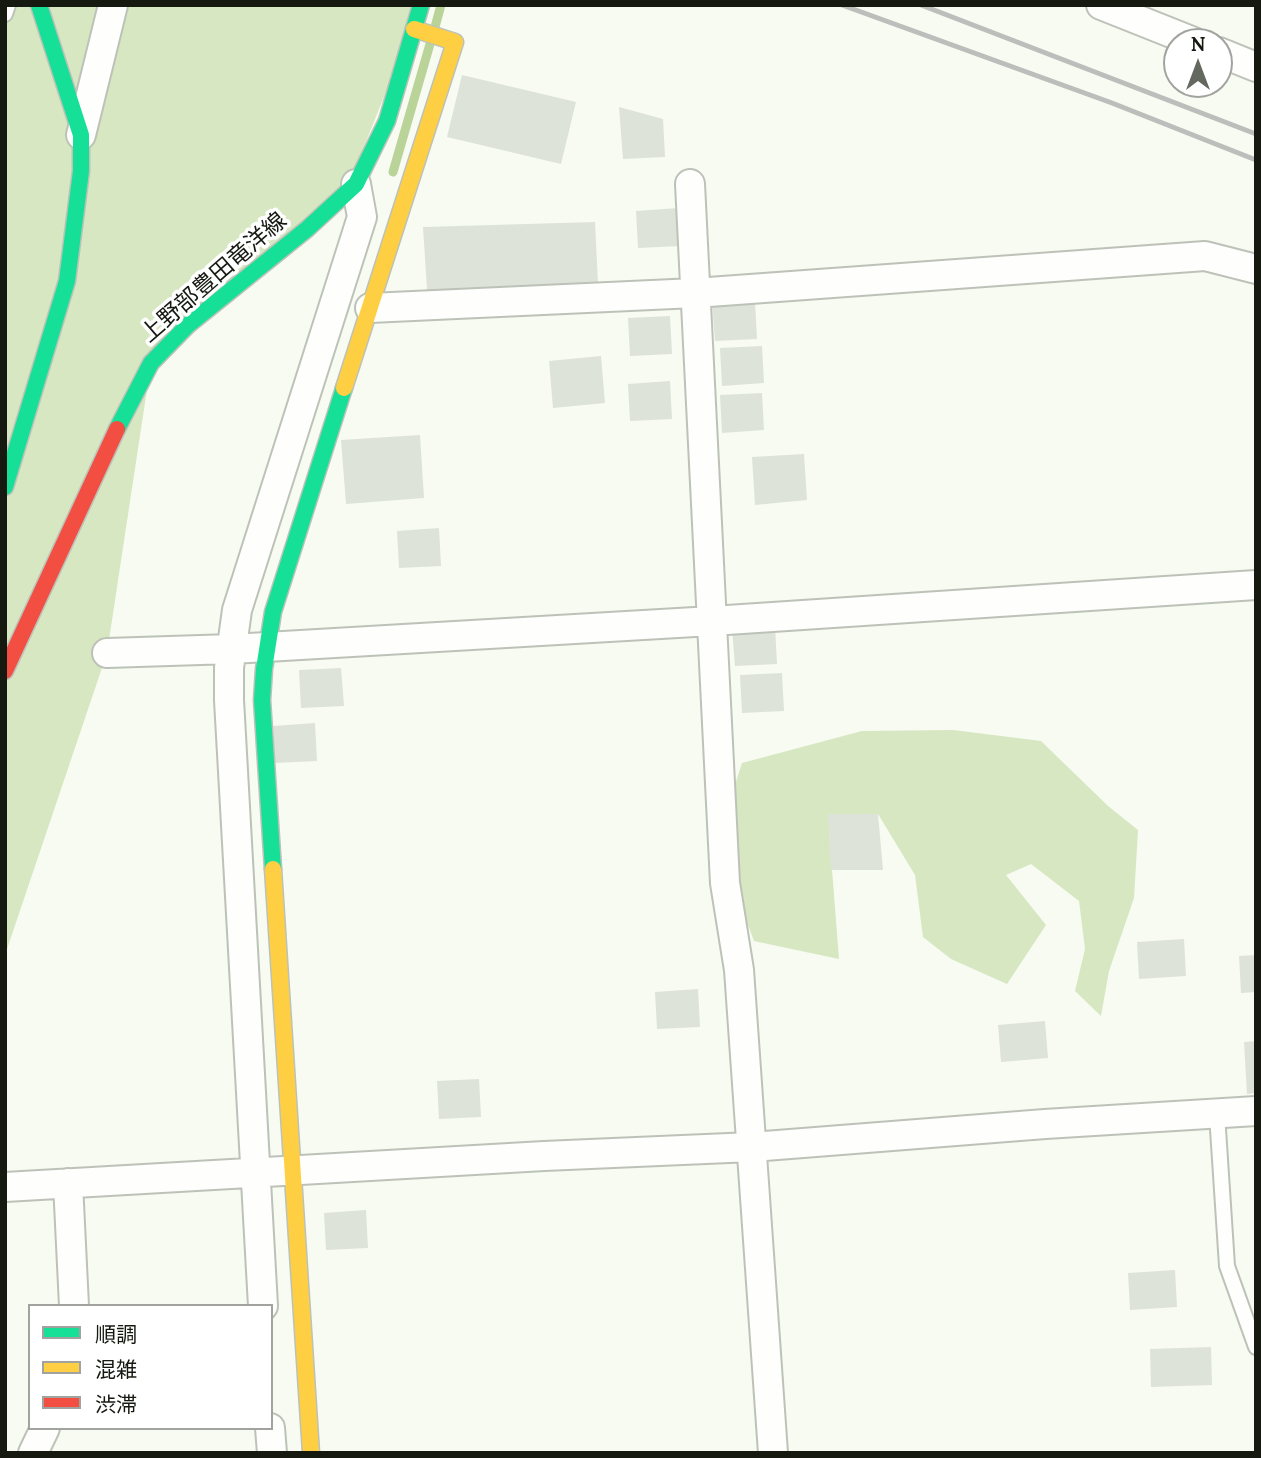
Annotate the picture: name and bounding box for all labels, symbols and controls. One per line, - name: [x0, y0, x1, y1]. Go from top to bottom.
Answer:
- north arrow: [1163, 28, 1233, 98]
- text: N: [1191, 32, 1205, 56]
- street label: 上野部豊田竜洋線: [136, 207, 292, 349]
- legend: [28, 1304, 273, 1430]
- text: 順調: [95, 1321, 137, 1348]
- text: 混雑: [95, 1356, 137, 1383]
- text: 渋滞: [95, 1391, 137, 1418]

